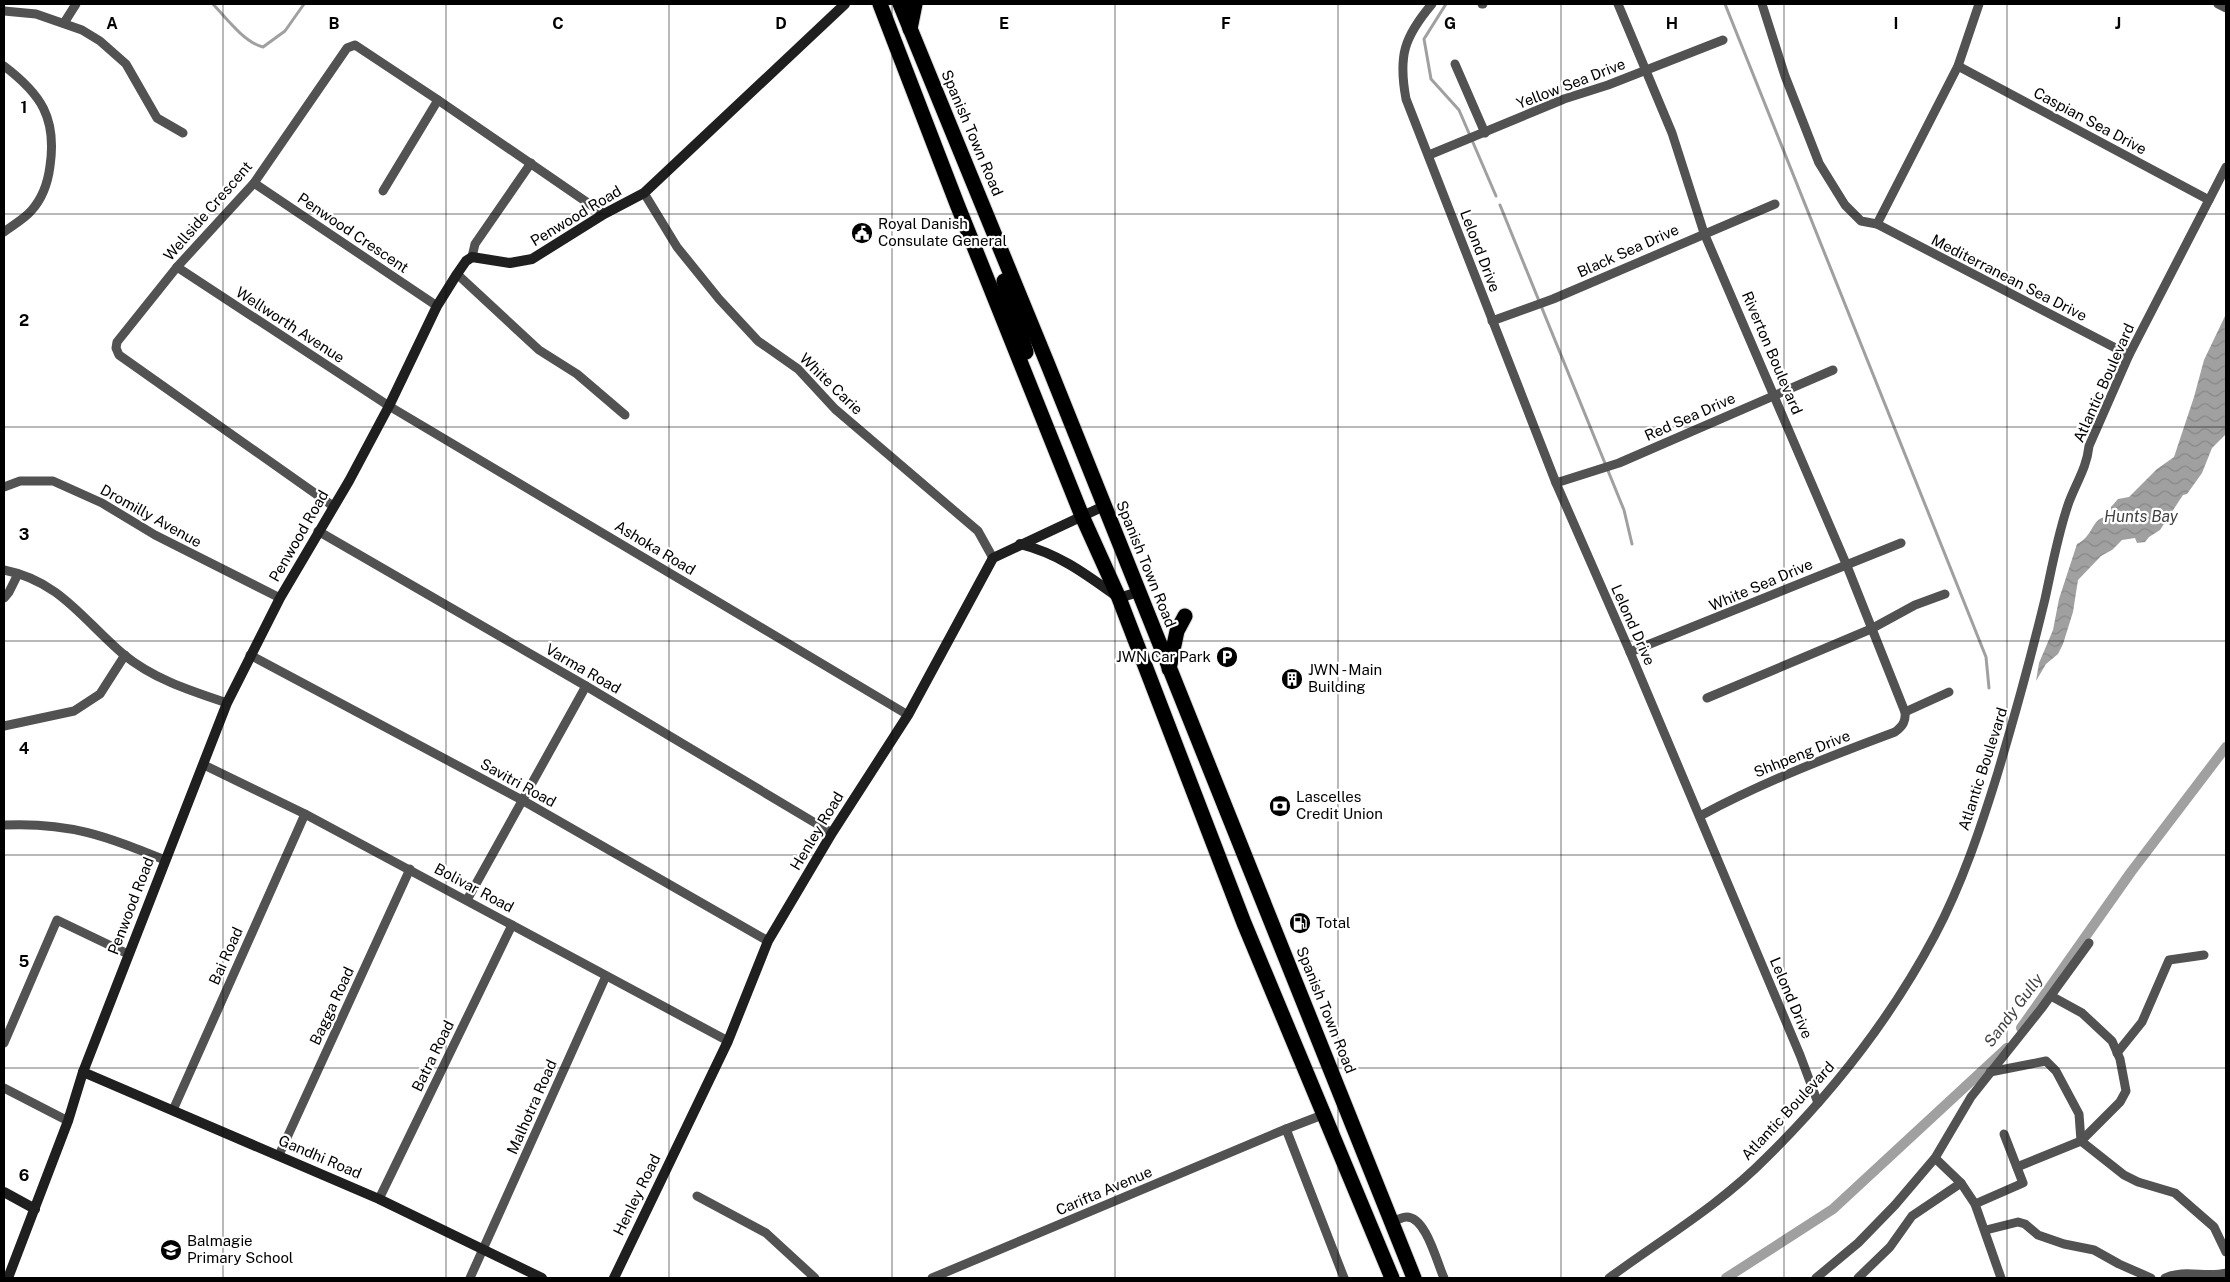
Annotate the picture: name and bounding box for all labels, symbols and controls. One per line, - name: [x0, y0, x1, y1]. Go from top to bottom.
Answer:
- text: A: [106, 14, 118, 33]
- text: B: [329, 14, 340, 33]
- text: C: [552, 14, 564, 33]
- text: D: [775, 14, 787, 33]
- text: E: [999, 14, 1009, 33]
- text: F: [1221, 14, 1231, 33]
- text: G: [1444, 14, 1456, 33]
- text: H: [1666, 14, 1678, 33]
- text: I: [1894, 14, 1898, 33]
- text: J: [2115, 14, 2121, 33]
- street label: Yellow Sea Drive: [1514, 55, 1628, 112]
- street label: Spanish Town Road: [938, 67, 1007, 198]
- street label: Caspian Sea Drive: [2031, 84, 2150, 158]
- text: 1: [21, 98, 27, 117]
- street label: Wellside Crescent: [160, 157, 255, 264]
- street label: Penwood Road: [527, 182, 624, 249]
- street label: Penwood Crescent: [295, 189, 412, 276]
- street label: Lelond Drive: [1457, 207, 1504, 294]
- place label: Royal Danish Consulate General: [878, 215, 1007, 249]
- public building icon: Royal Danish Consulate General: [850, 221, 874, 245]
- street label: Black Sea Drive: [1574, 221, 1681, 281]
- street label: Mediterranean Sea Drive: [1929, 231, 2090, 324]
- street label: Wellworth Avenue: [233, 283, 348, 366]
- street label: Riverton Boulevard: [1739, 289, 1806, 417]
- text: 2: [19, 311, 29, 330]
- street label: Atlantic Boulevard: [2070, 321, 2137, 445]
- street label: White Carie: [796, 349, 866, 418]
- street label: Red Sea Drive: [1642, 389, 1738, 444]
- street label: Dromilly Avenue: [98, 481, 205, 550]
- street label: Penwood Road: [265, 487, 332, 585]
- street label: Spanish Town Road: [1113, 498, 1180, 630]
- water label: Hunts Bay: [2104, 507, 2179, 526]
- street label: Ashoka Road: [612, 517, 699, 578]
- text: 3: [19, 525, 29, 544]
- street label: White Sea Drive: [1707, 555, 1815, 614]
- street label: Lelond Drive: [1608, 582, 1659, 668]
- street label: Varma Road: [543, 640, 624, 697]
- parking icon: JWN Car Park: [1215, 645, 1239, 669]
- place label: JWN Car Park: [1116, 648, 1211, 665]
- place label: JWN - Main Building: [1308, 661, 1382, 695]
- building icon: JWN - Main Building: [1280, 667, 1304, 691]
- street label: Atlantic Boulevard: [1955, 705, 2010, 832]
- street label: Shhpeng Drive: [1751, 726, 1852, 781]
- text: 4: [19, 739, 30, 758]
- street label: Savitri Road: [477, 755, 559, 810]
- place label: Lascelles Credit Union: [1296, 788, 1383, 822]
- street label: Henley Road: [787, 789, 847, 873]
- bank icon: Lascelles Credit Union: [1268, 794, 1292, 818]
- street label: Penwood Road: [104, 855, 157, 957]
- street label: Bolivar Road: [432, 860, 517, 916]
- fuel station icon: Total: [1288, 911, 1312, 935]
- place label: Total: [1316, 914, 1351, 931]
- street label: Bai Road: [205, 924, 246, 987]
- street label: Spanish Town Road: [1293, 944, 1360, 1076]
- text: 5: [19, 952, 30, 971]
- street label: Lelond Drive: [1767, 955, 1816, 1041]
- street label: Bagga Road: [306, 964, 357, 1047]
- water label: Sandy Gully: [1980, 969, 2048, 1051]
- street label: Batra Road: [408, 1017, 457, 1094]
- street label: Malhotra Road: [503, 1057, 560, 1157]
- street label: Atlantic Boulevard: [1738, 1058, 1838, 1163]
- street label: Gandhi Road: [276, 1131, 364, 1182]
- street label: Henley Road: [610, 1151, 664, 1238]
- street label: Carifta Avenue: [1053, 1163, 1154, 1218]
- text: 6: [19, 1166, 29, 1185]
- place label: Balmagie Primary School: [187, 1232, 293, 1266]
- school or university icon: Balmagie Primary School: [159, 1238, 183, 1262]

